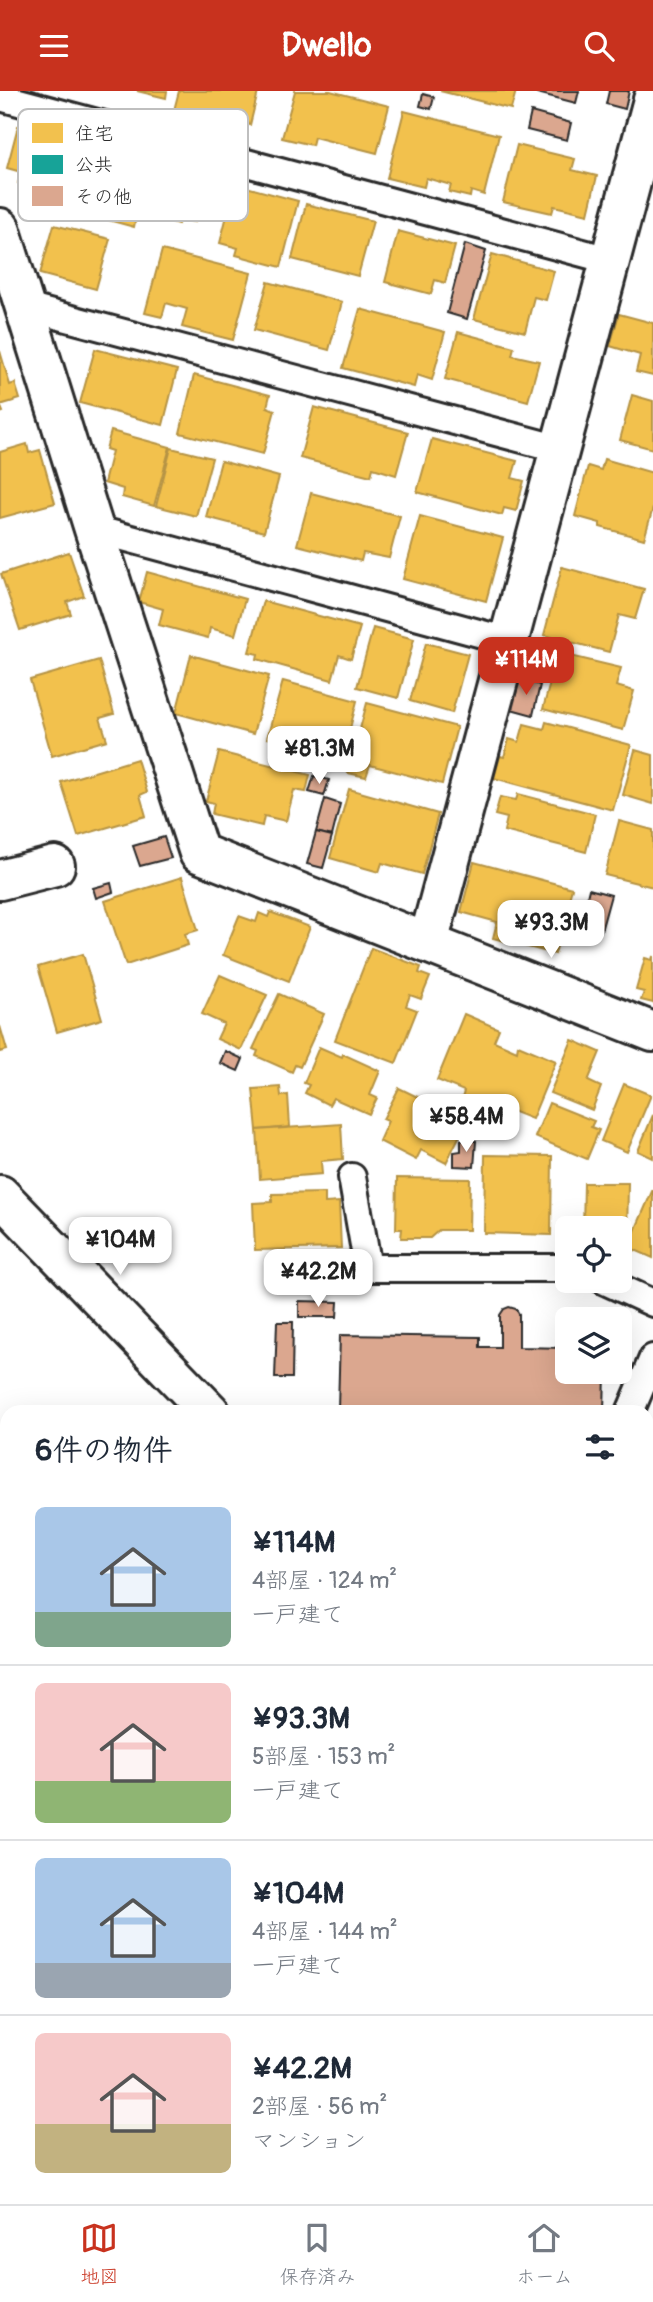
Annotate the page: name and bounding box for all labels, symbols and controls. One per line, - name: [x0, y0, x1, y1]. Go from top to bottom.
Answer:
- text: Dwello: [282, 26, 371, 66]
- icon: menu: [35, 27, 73, 65]
- icon: search: [580, 27, 618, 65]
- legend: [18, 109, 248, 221]
- text: 住宅: [75, 122, 113, 146]
- text: 公共: [75, 153, 113, 177]
- text: その他: [75, 185, 132, 209]
- pin: ¥114M: [477, 637, 575, 697]
- text: ¥114M: [494, 645, 558, 674]
- pin: ¥81.3M: [262, 727, 376, 786]
- text: ¥81.3M: [284, 734, 354, 763]
- pin: ¥93.3M: [494, 901, 608, 960]
- text: ¥93.3M: [513, 908, 589, 937]
- pin: ¥58.4M: [409, 1095, 523, 1154]
- text: ¥58.4M: [429, 1102, 503, 1131]
- map controls: [555, 1216, 632, 1384]
- button: locate: [555, 1216, 632, 1293]
- pin: ¥104M: [71, 1217, 169, 1277]
- text: ¥104M: [85, 1225, 155, 1254]
- pin: ¥42.2M: [261, 1249, 375, 1309]
- text: ¥42.2M: [280, 1257, 356, 1286]
- button: layers: [555, 1307, 632, 1384]
- icon: filters: [581, 1428, 619, 1466]
- text: 6件の物件: [35, 1432, 172, 1469]
- text: ¥114M: [252, 1524, 335, 1561]
- icon: home: [91, 1535, 175, 1619]
- text: 4部屋 · 124 m²: [252, 1566, 397, 1595]
- text: 一戸建て: [252, 1600, 344, 1629]
- text: ¥93.3M: [252, 1700, 350, 1737]
- icon: home: [91, 1711, 175, 1795]
- text: 5部屋 · 153 m²: [252, 1742, 395, 1771]
- text: 一戸建て: [252, 1776, 344, 1805]
- text: ¥104M: [252, 1875, 344, 1912]
- icon: home: [91, 1886, 175, 1970]
- text: 4部屋 · 144 m²: [252, 1917, 398, 1946]
- text: 一戸建て: [252, 1951, 344, 1980]
- text: ¥42.2M: [252, 2050, 352, 2087]
- icon: home: [91, 2061, 175, 2145]
- text: 2部屋 · 56 m²: [252, 2092, 387, 2121]
- text: マンション: [252, 2126, 366, 2155]
- tab: 地図: [80, 2219, 118, 2289]
- tab: 保存済み: [279, 2219, 355, 2289]
- tab: ホーム: [516, 2219, 573, 2289]

